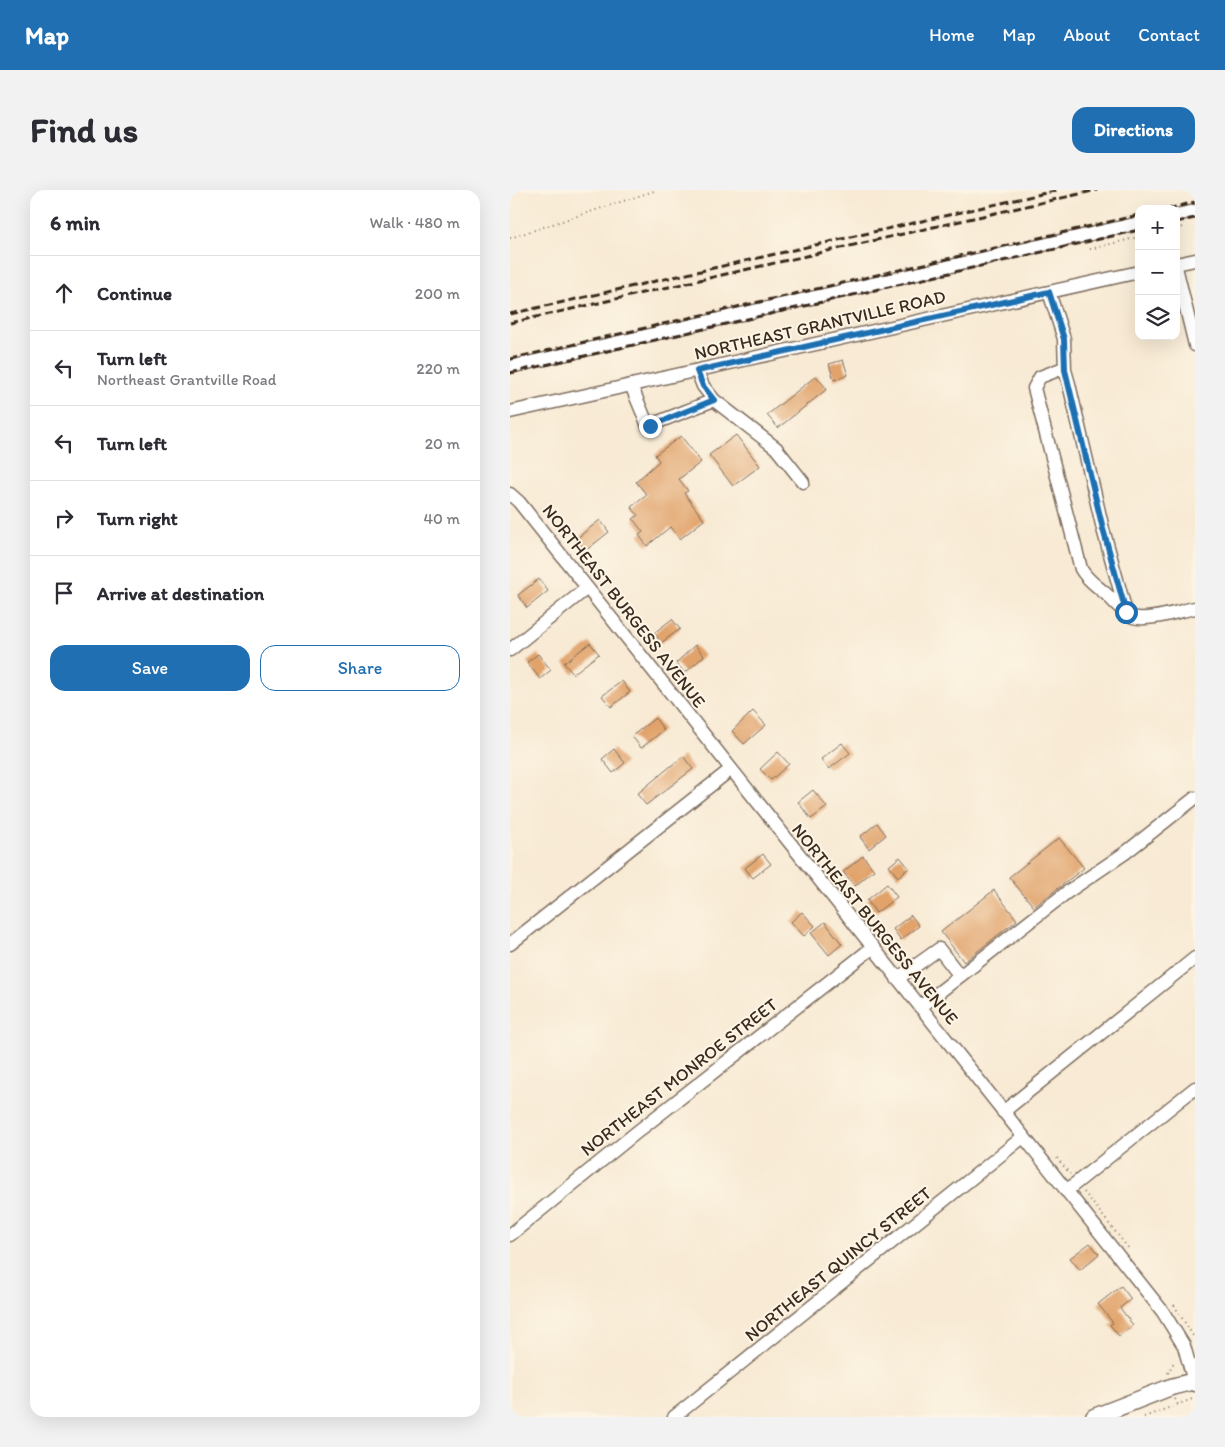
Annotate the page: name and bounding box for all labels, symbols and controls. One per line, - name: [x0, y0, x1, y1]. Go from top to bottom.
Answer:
- text: Map: [25, 21, 69, 50]
- text: Home: [929, 24, 975, 46]
- text: Map: [1003, 24, 1036, 46]
- text: About: [1064, 24, 1110, 46]
- text: Contact: [1138, 24, 1200, 46]
- button: Directions: [1072, 107, 1195, 153]
- text: Find us: [30, 109, 138, 151]
- map controls: [1135, 205, 1180, 340]
- button: +: [1135, 205, 1180, 250]
- text: 6 min: [50, 210, 100, 235]
- text: Walk · 480 m: [370, 213, 460, 232]
- button: −: [1135, 250, 1180, 295]
- icon: ahead: [50, 279, 78, 307]
- text: Continue: [97, 282, 172, 305]
- text: 200 m: [415, 284, 460, 303]
- street label: NORTHEAST GRANTVILLE ROAD: [692, 285, 948, 365]
- button: layers: [1135, 295, 1180, 340]
- text: Turn left: [97, 347, 167, 370]
- icon: left: [50, 354, 78, 382]
- text: 220 m: [416, 359, 460, 378]
- text: Northeast Grantville Road: [97, 370, 276, 389]
- route end: [639, 415, 662, 438]
- icon: left: [50, 429, 78, 457]
- text: Turn left: [97, 432, 167, 455]
- text: 20 m: [425, 434, 460, 453]
- street label: NORTHEAST BURGESS AVENUE: [538, 500, 710, 712]
- icon: right: [50, 504, 78, 532]
- text: Turn right: [97, 507, 178, 530]
- text: 40 m: [423, 509, 460, 528]
- icon: arrive: [50, 579, 78, 607]
- text: Arrive at destination: [97, 582, 264, 605]
- route start: [1115, 601, 1138, 624]
- button: Save: [50, 645, 250, 691]
- button: Share: [260, 645, 460, 691]
- street label: NORTHEAST BURGESS AVENUE: [787, 819, 963, 1029]
- street label: NORTHEAST MONROE STREET: [576, 993, 782, 1161]
- street label: NORTHEAST QUINCY STREET: [740, 1182, 936, 1346]

